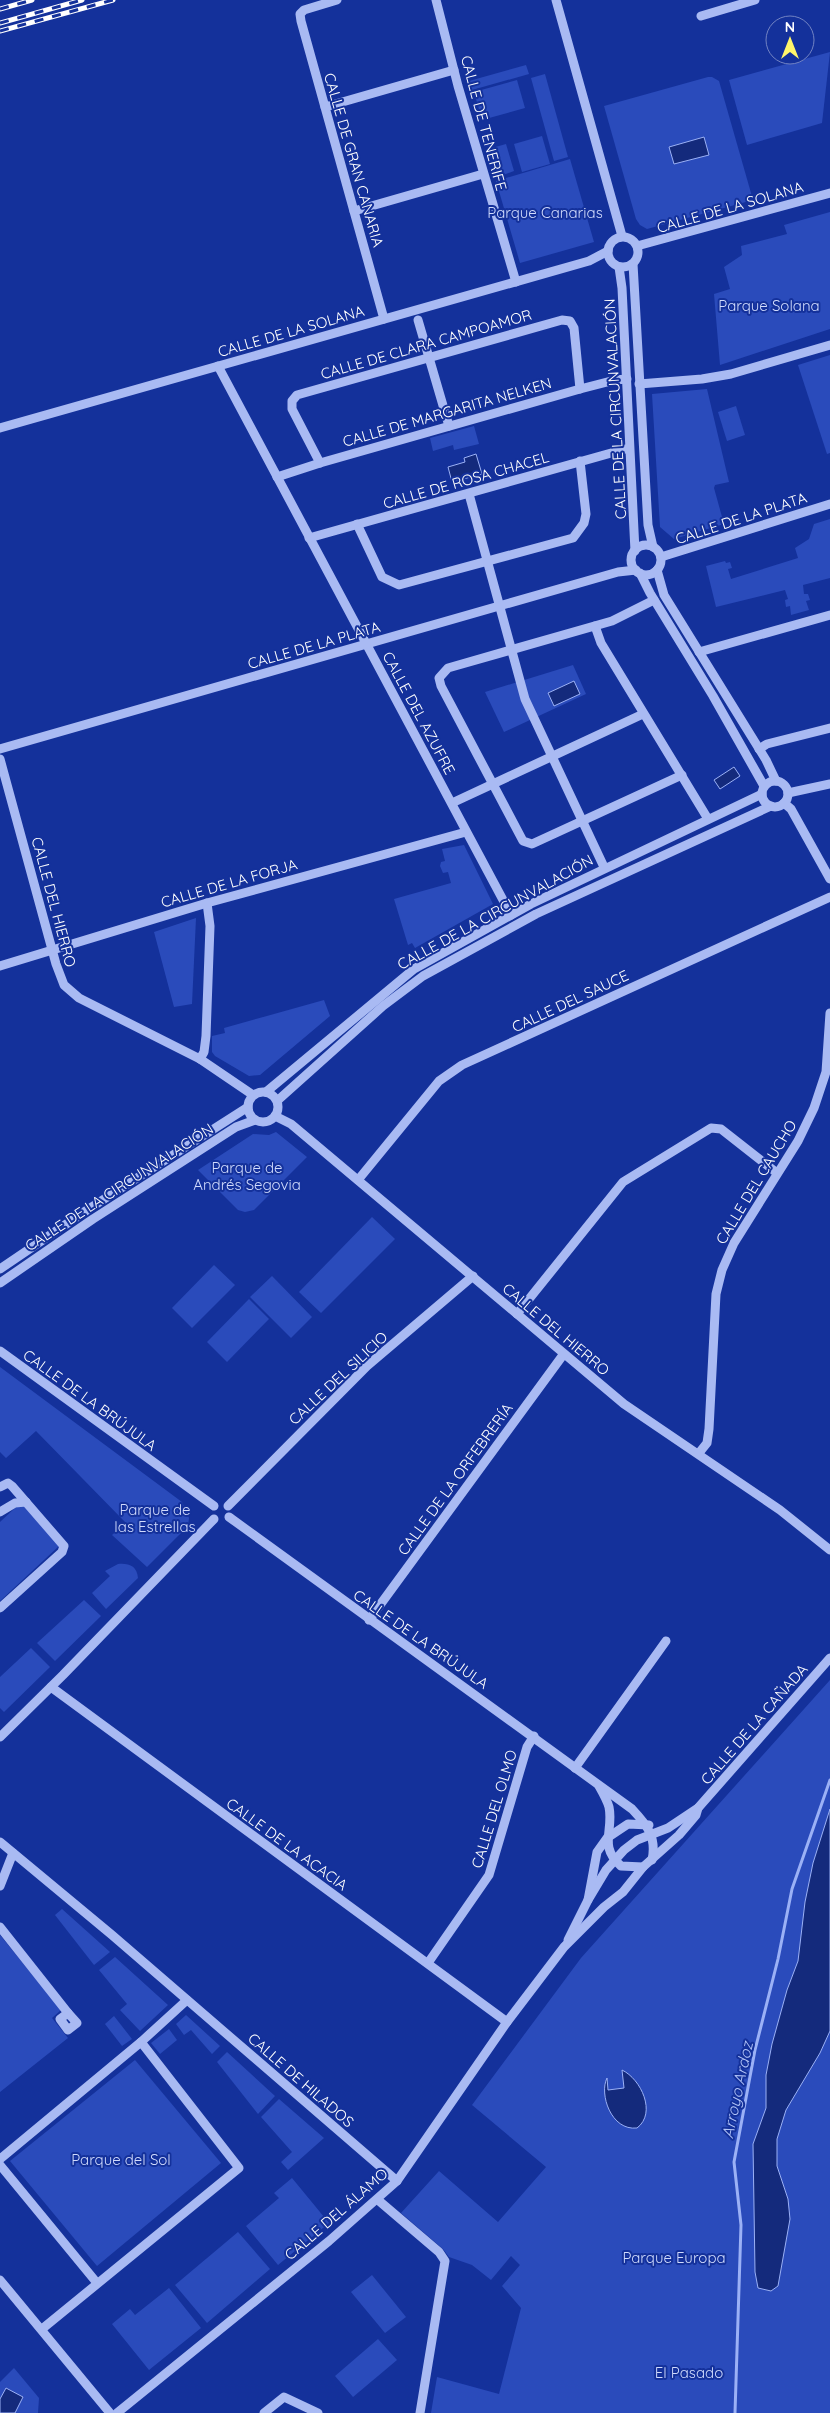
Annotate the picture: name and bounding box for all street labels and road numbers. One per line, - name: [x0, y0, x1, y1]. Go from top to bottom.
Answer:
- street label: CALLE DE TENERIFE: [457, 53, 511, 193]
- street label: CALLE DE GRAN CANARIA: [320, 71, 388, 250]
- street label: CALLE DE LA SOLANA: [655, 177, 806, 237]
- street label: CALLE DE LA CIRCUNVALACIÓN: [600, 298, 630, 520]
- street label: CALLE DE LA SOLANA: [216, 301, 367, 361]
- street label: CALLE DE CLARA CAMPOAMOR: [318, 305, 534, 383]
- street label: CALLE DE MARGARITA NELKEN: [340, 373, 554, 451]
- street label: CALLE DE ROSA CHACEL: [381, 447, 551, 513]
- street label: CALLE DE LA PLATA: [673, 488, 809, 548]
- street label: CALLE DE LA PLATA: [245, 617, 383, 673]
- street label: CALLE DEL AZUFRE: [379, 648, 459, 778]
- street label: CALLE DEL HIERRO: [27, 835, 81, 969]
- street label: CALLE DE LA CIRCUNVALACIÓN: [394, 850, 596, 974]
- street label: CALLE DE LA FORJA: [159, 854, 300, 912]
- street label: CALLE DEL SAUCE: [509, 966, 631, 1036]
- street label: CALLE DEL CAUCHO: [711, 1116, 801, 1248]
- street label: CALLE DE LA CIRCUNVALACIÓN: [21, 1119, 217, 1255]
- street label: CALLE DEL HIERRO: [499, 1279, 613, 1379]
- street label: CALLE DEL SILICIO: [285, 1327, 391, 1429]
- street label: CALLE DE LA BRÚJULA: [19, 1345, 161, 1455]
- street label: CALLE DE LA ORFEBRERÍA: [393, 1399, 517, 1559]
- street label: CALLE DE LA BRÚJULA: [350, 1585, 492, 1693]
- street label: CALLE DE LA CAÑADA: [696, 1660, 812, 1788]
- street label: CALLE DEL OLMO: [467, 1747, 521, 1871]
- street label: CALLE DE LA ACACIA: [223, 1794, 352, 1895]
- street label: CALLE DE HILADOS: [244, 2029, 358, 2131]
- street label: CALLE DEL ÁLAMO: [280, 2164, 392, 2264]

